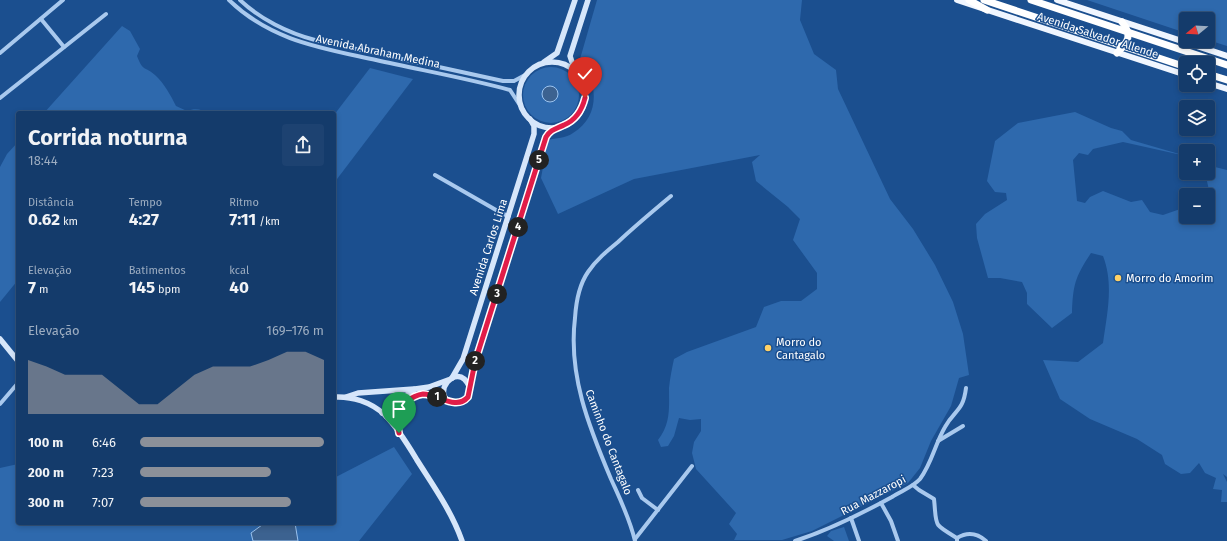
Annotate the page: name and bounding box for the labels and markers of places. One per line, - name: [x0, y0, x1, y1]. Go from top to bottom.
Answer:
- pin: [568, 57, 602, 98]
- pin: 5: [529, 150, 549, 170]
- pin: 4: [508, 217, 528, 237]
- place label: Morro do Amorim: [1126, 272, 1213, 285]
- marker: Morro do Amorim: [1113, 273, 1123, 283]
- pin: 3: [487, 284, 507, 304]
- place label: Morro do Cantagalo: [776, 336, 825, 362]
- marker: Morro do Cantagalo: [763, 343, 773, 353]
- pin: 2: [465, 351, 485, 371]
- pin: 1: [427, 387, 447, 407]
- pin: [382, 392, 416, 433]

